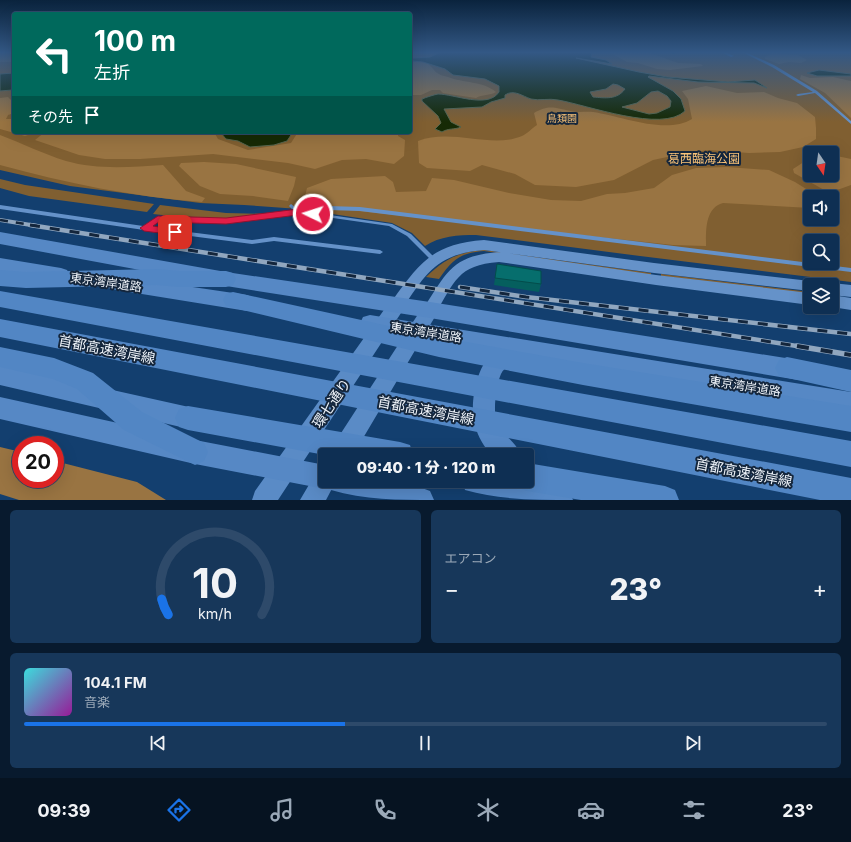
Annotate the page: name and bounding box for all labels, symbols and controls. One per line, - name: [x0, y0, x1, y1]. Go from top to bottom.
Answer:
- text: 100 m: [94, 24, 176, 58]
- icon: left: [28, 28, 80, 80]
- text: 左折: [94, 62, 130, 83]
- icon: arrive: [81, 104, 103, 126]
- text: その先: [28, 107, 73, 126]
- park label: 鳥類園: [547, 112, 577, 124]
- north arrow: [803, 146, 839, 182]
- map controls: [803, 146, 839, 314]
- park label: 葛西臨海公園: [668, 151, 740, 166]
- button: sound: [803, 190, 839, 226]
- position arrow: [292, 193, 334, 235]
- pin: [158, 215, 192, 249]
- icon: arrive: [164, 221, 186, 243]
- button: search: [803, 234, 839, 270]
- street label: 東京湾岸道路: [69, 270, 143, 294]
- button: layers: [803, 278, 839, 314]
- street label: 東京湾岸道路: [389, 319, 463, 345]
- street label: 首都高速湾岸線: [57, 331, 157, 367]
- street label: 東京湾岸道路: [708, 373, 782, 399]
- street label: 環七通り: [308, 375, 354, 431]
- street label: 首都高速湾岸線: [376, 392, 476, 428]
- speed limit sign: 20: [12, 436, 64, 488]
- street label: 首都高速湾岸線: [694, 454, 794, 490]
- text: 09:40 · 1 分 · 120 m: [357, 458, 495, 477]
- text: エアコン: [445, 550, 497, 566]
- text: 10: [192, 557, 238, 607]
- text: 23°: [609, 571, 662, 607]
- text: −: [445, 576, 459, 602]
- text: +: [812, 576, 827, 602]
- text: km/h: [198, 604, 232, 621]
- text: 104.1 FM: [84, 673, 147, 692]
- text: 音楽: [84, 694, 110, 710]
- icon: previous: [147, 732, 169, 754]
- icon: pause: [414, 732, 436, 754]
- icon: next: [682, 732, 704, 754]
- icon: directions: [165, 796, 193, 824]
- icon: music: [268, 796, 296, 824]
- icon: phone: [371, 796, 399, 824]
- icon: climate: [474, 796, 502, 824]
- icon: car: [577, 796, 605, 824]
- icon: filters: [680, 796, 708, 824]
- text: 09:39: [37, 800, 91, 821]
- text: 23°: [782, 800, 813, 821]

